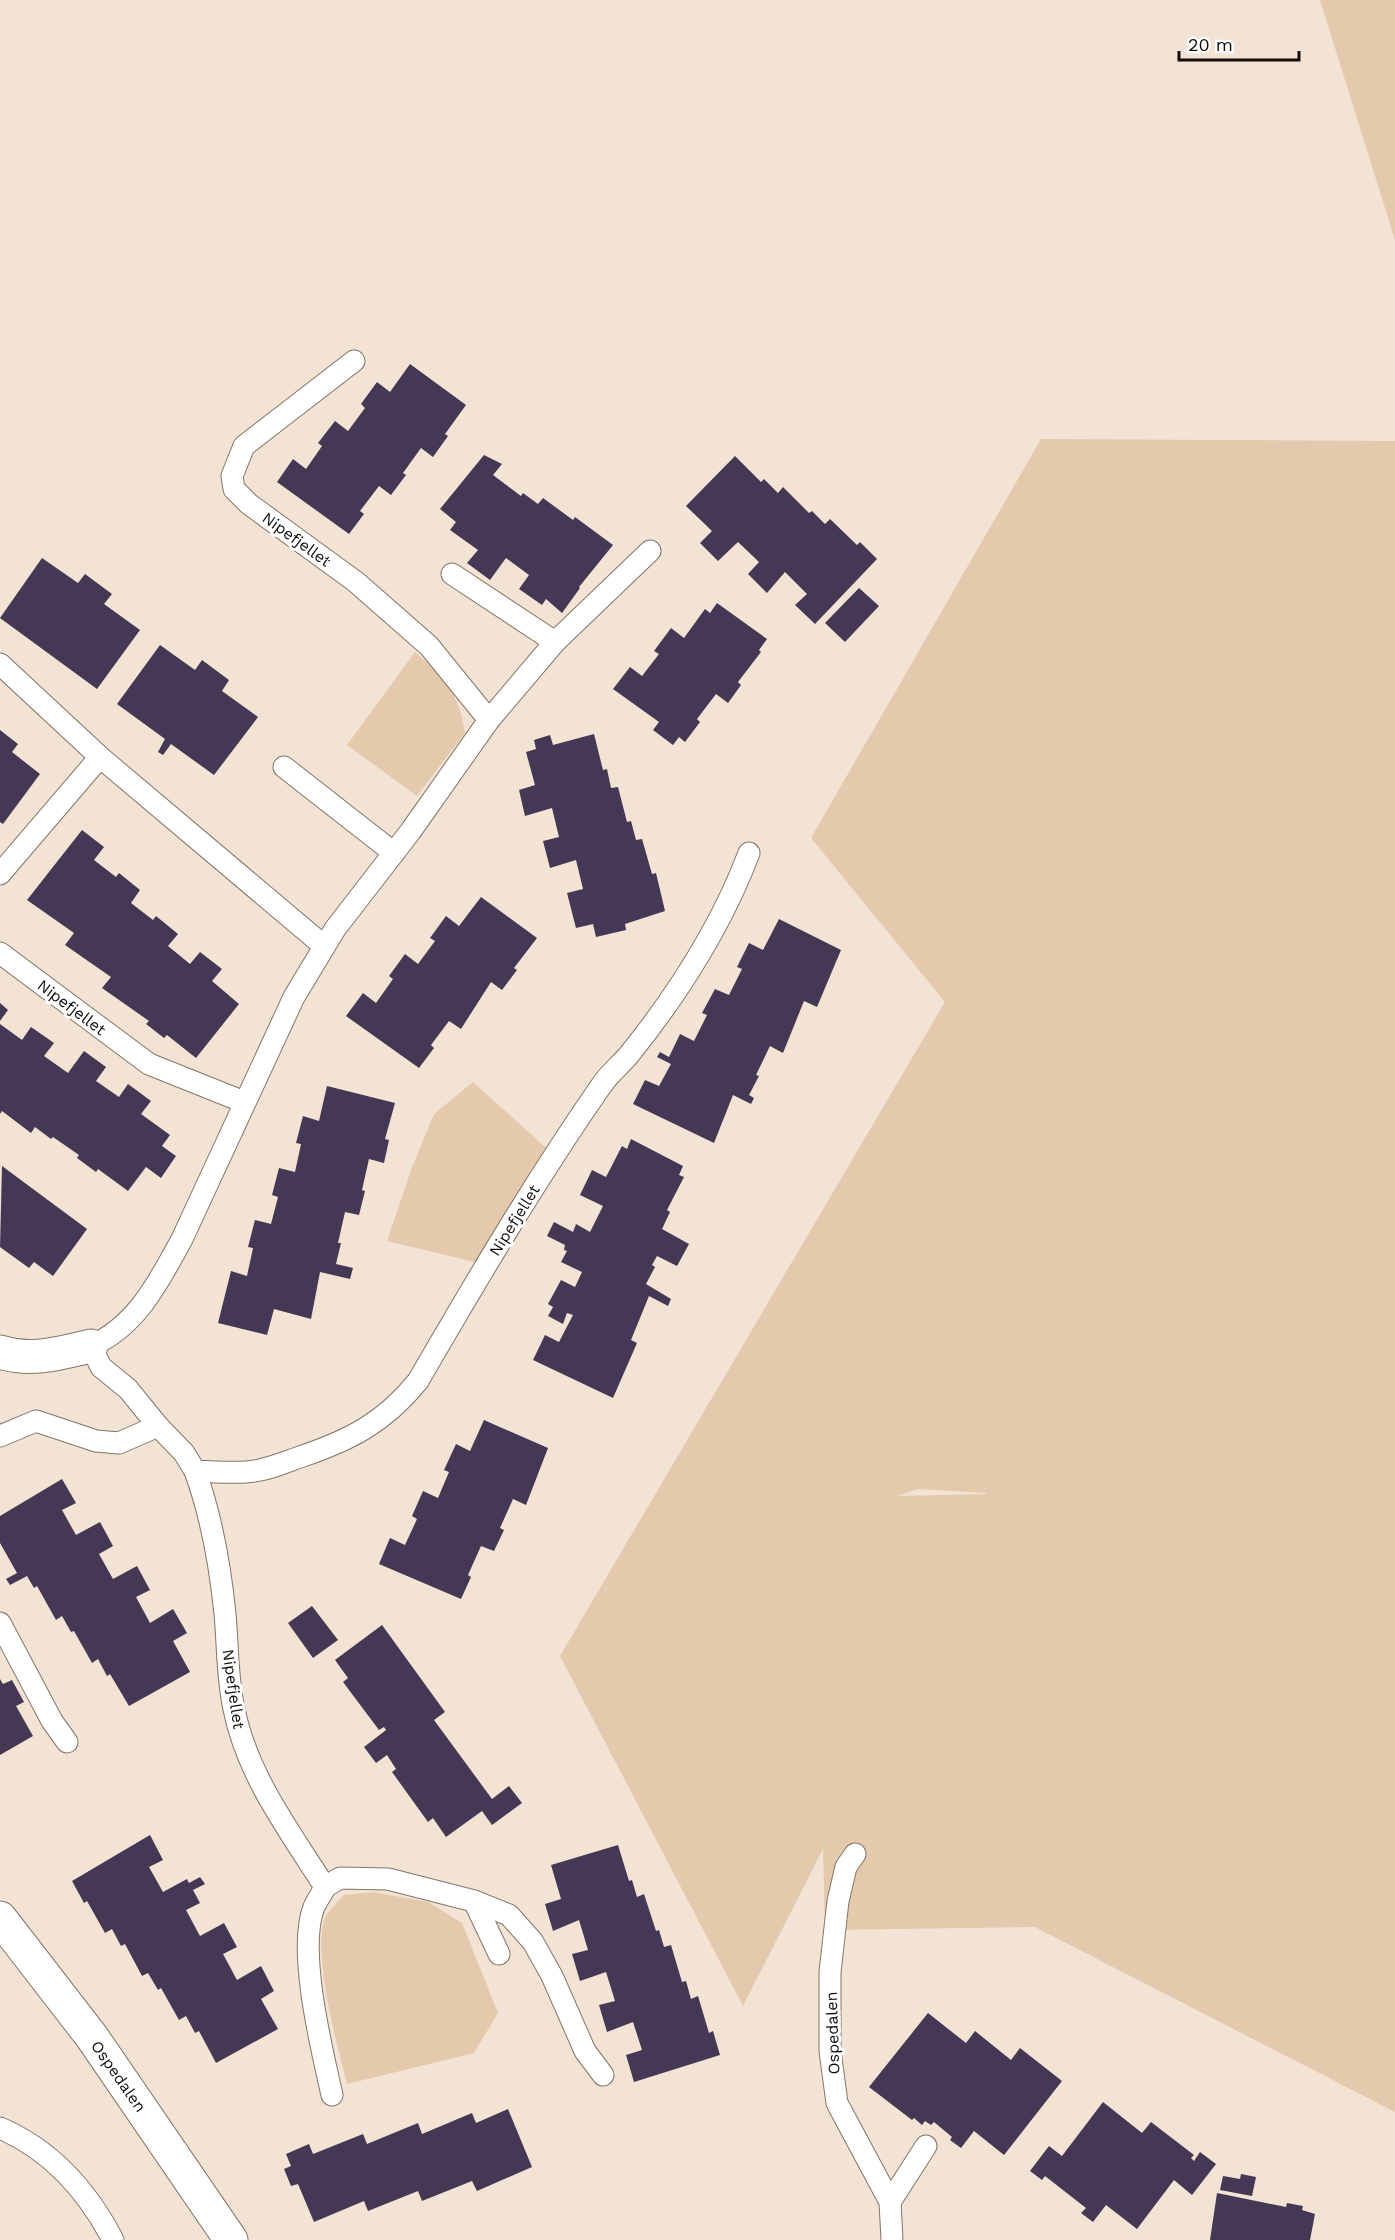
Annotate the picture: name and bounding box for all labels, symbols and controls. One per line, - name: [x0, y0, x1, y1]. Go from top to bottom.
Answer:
- scale bar: [1179, 24, 1299, 62]
- text: 20 m: [1188, 34, 1233, 55]
- street label: Nipefjellet: [259, 508, 335, 571]
- street label: Nipefjellet: [34, 976, 110, 1039]
- street label: Nipefjellet: [485, 1181, 544, 1259]
- street label: Nipefjellet: [218, 1648, 249, 1731]
- street label: Ospedalen: [822, 1991, 843, 2075]
- street label: Ospedalen: [87, 2037, 150, 2116]

